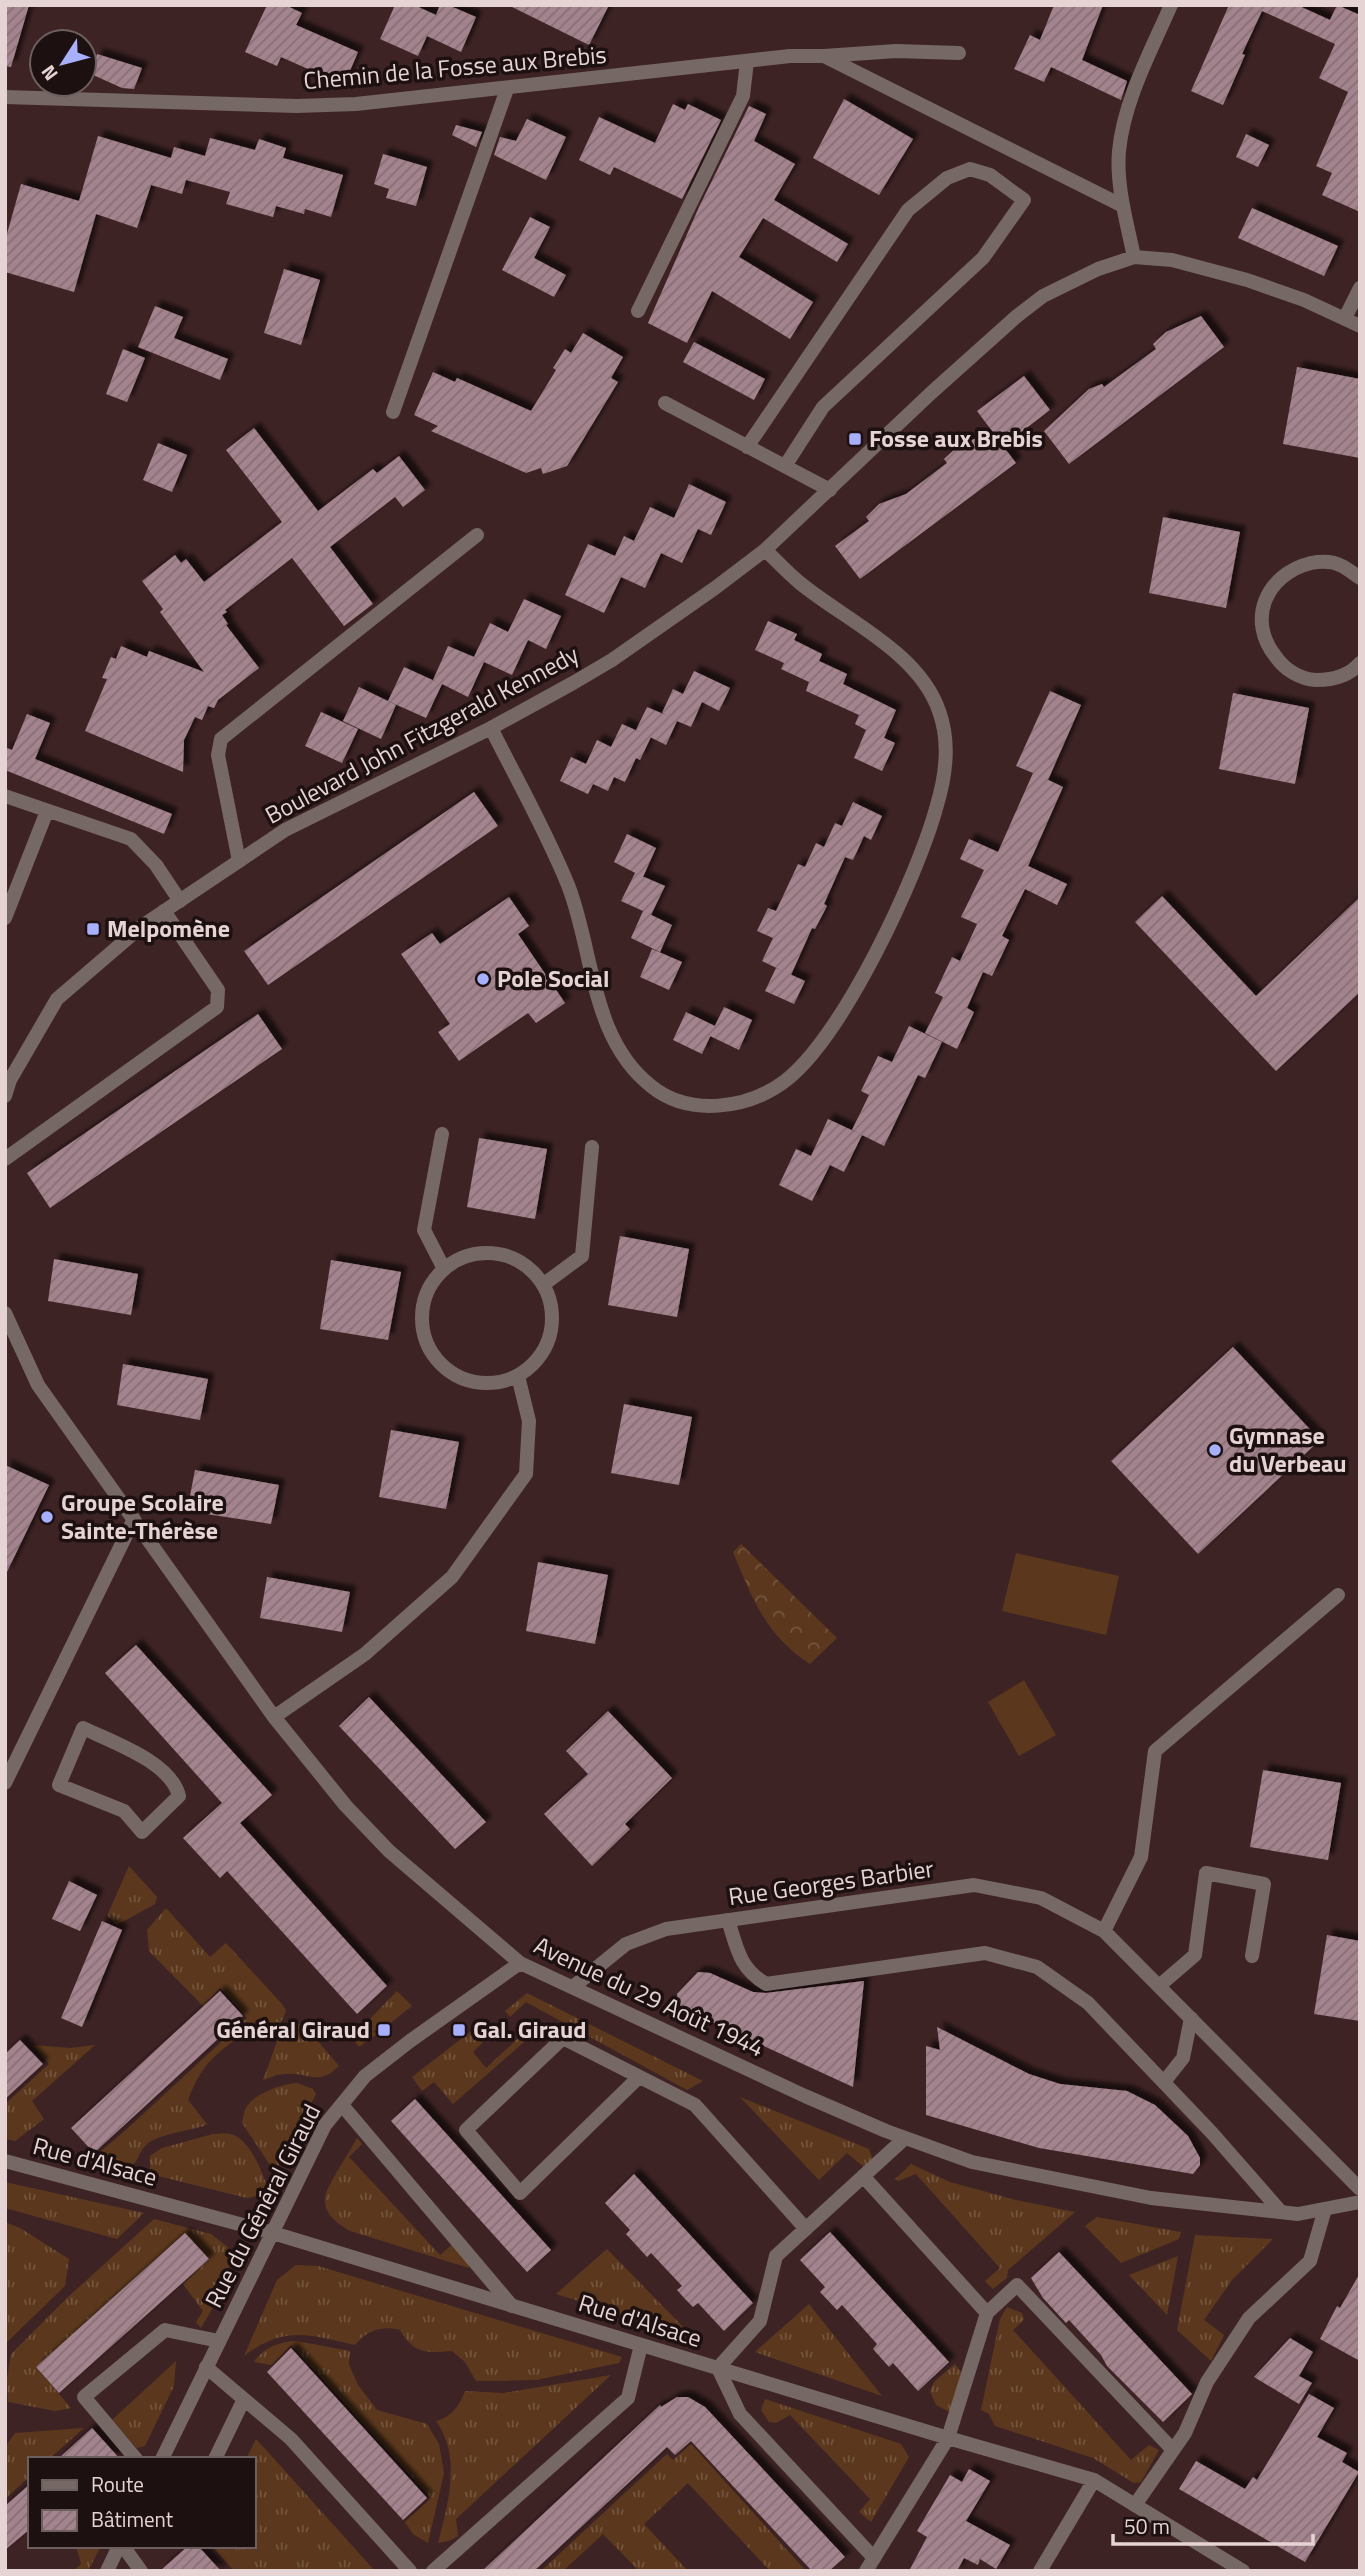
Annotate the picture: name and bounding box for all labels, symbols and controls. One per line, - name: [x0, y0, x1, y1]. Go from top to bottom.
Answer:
- north arrow: [28, 28, 98, 98]
- street label: Chemin de la Fosse aux Brebis: [302, 36, 608, 98]
- text: N: [33, 59, 64, 87]
- place label: Fosse aux Brebis: [869, 420, 1043, 456]
- marker: Fosse aux Brebis: [847, 431, 863, 447]
- street label: Boulevard John Fitzgerald Kennedy: [258, 636, 585, 832]
- place label: Melpomène: [107, 910, 230, 946]
- marker: Melpomène: [85, 921, 101, 937]
- place label: Pole Social: [497, 960, 609, 996]
- marker: Pole Social: [475, 971, 491, 987]
- place label: Gymnase du Verbeau: [1229, 1417, 1347, 1481]
- marker: Gymnase du Verbeau: [1207, 1442, 1223, 1458]
- place label: Groupe Scolaire Sainte-Thérèse: [61, 1484, 224, 1548]
- marker: Groupe Scolaire Sainte-Thérèse: [39, 1509, 55, 1525]
- street label: Rue Georges Barbier: [726, 1850, 936, 1914]
- street label: Avenue du 29 Août 1944: [528, 1927, 770, 2065]
- place label: Général Giraud: [216, 2011, 370, 2047]
- place label: Gal. Giraud: [473, 2011, 586, 2047]
- marker: Général Giraud: [376, 2022, 392, 2038]
- marker: Gal. Giraud: [451, 2022, 467, 2038]
- street label: Rue du Général Giraud: [195, 2097, 329, 2314]
- street label: Rue d'Alsace: [29, 2127, 161, 2195]
- street label: Rue d'Alsace: [574, 2284, 706, 2356]
- legend: [28, 2457, 256, 2548]
- text: Route: [91, 2468, 144, 2500]
- scale bar: [1113, 2502, 1312, 2546]
- text: Bâtiment: [91, 2503, 174, 2535]
- text: 50 m: [1124, 2510, 1170, 2542]

